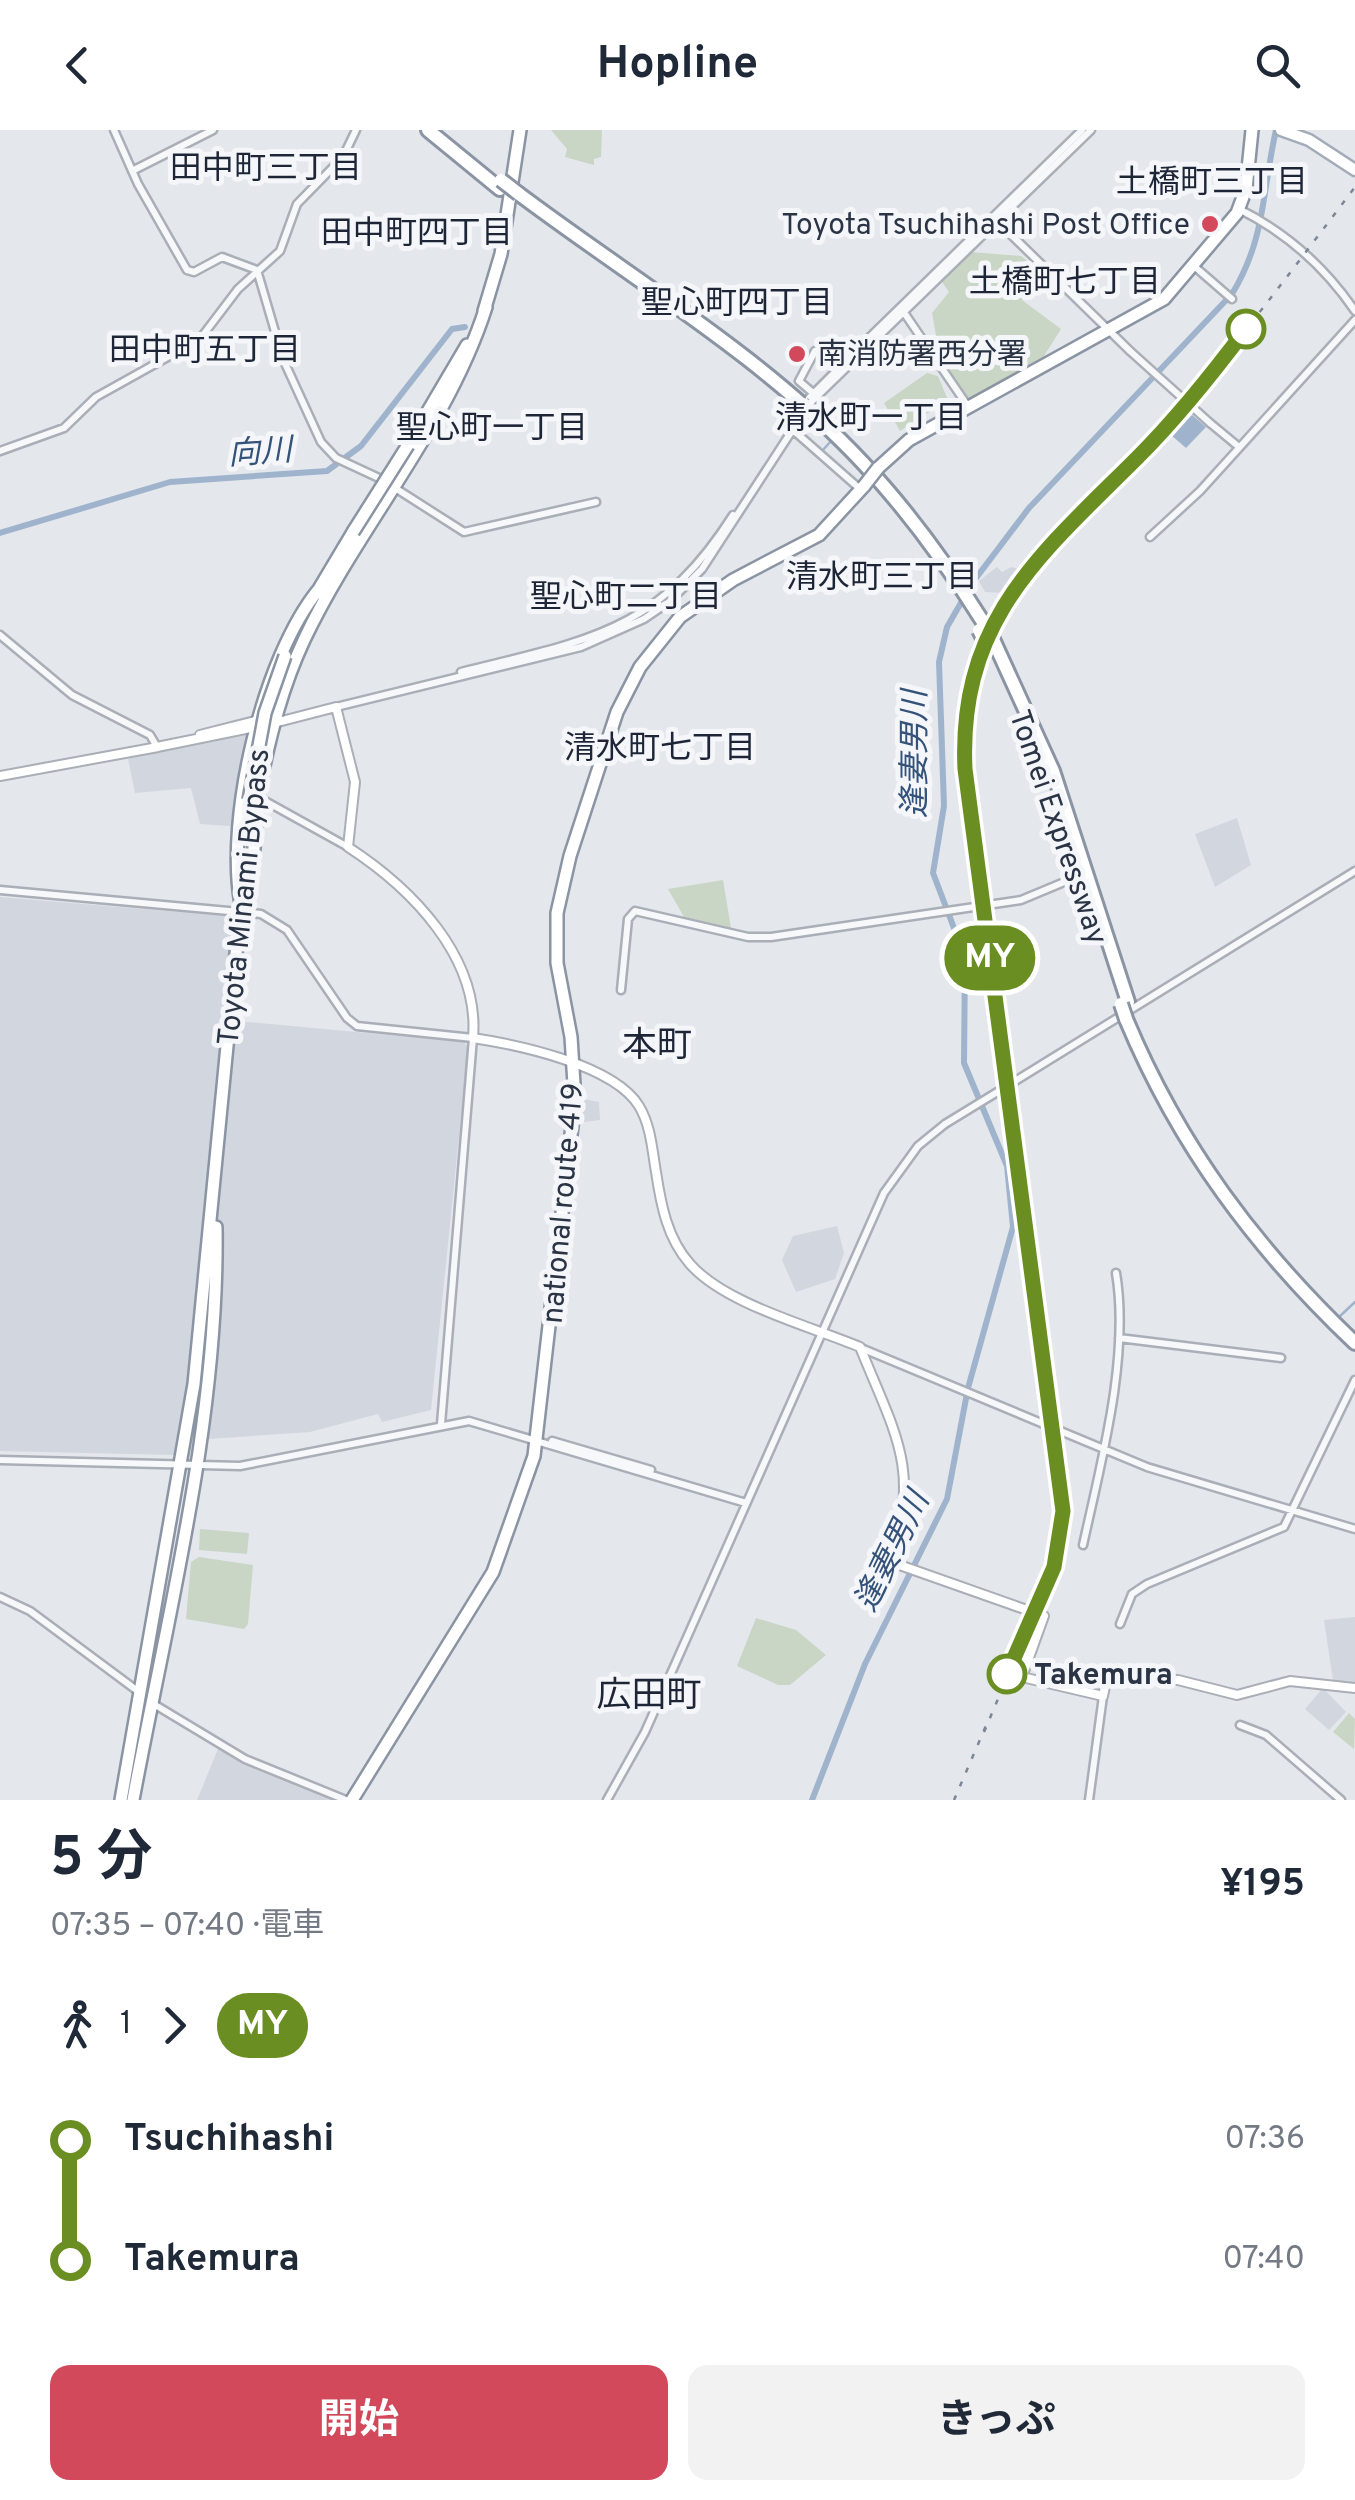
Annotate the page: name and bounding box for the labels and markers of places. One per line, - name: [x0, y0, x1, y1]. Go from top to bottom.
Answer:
- place label: Toyota Tsuchihashi Post Office: [781, 208, 1190, 245]
- marker: Toyota Tsuchihashi Post Office: [1199, 213, 1221, 235]
- unlabelled marker: [1227, 310, 1265, 348]
- place label: 南消防署西分署: [817, 338, 1027, 375]
- marker: 南消防署西分署: [786, 343, 808, 365]
- marker: Takemura: [988, 1655, 1026, 1693]
- place label: Takemura: [1034, 1658, 1173, 1695]

